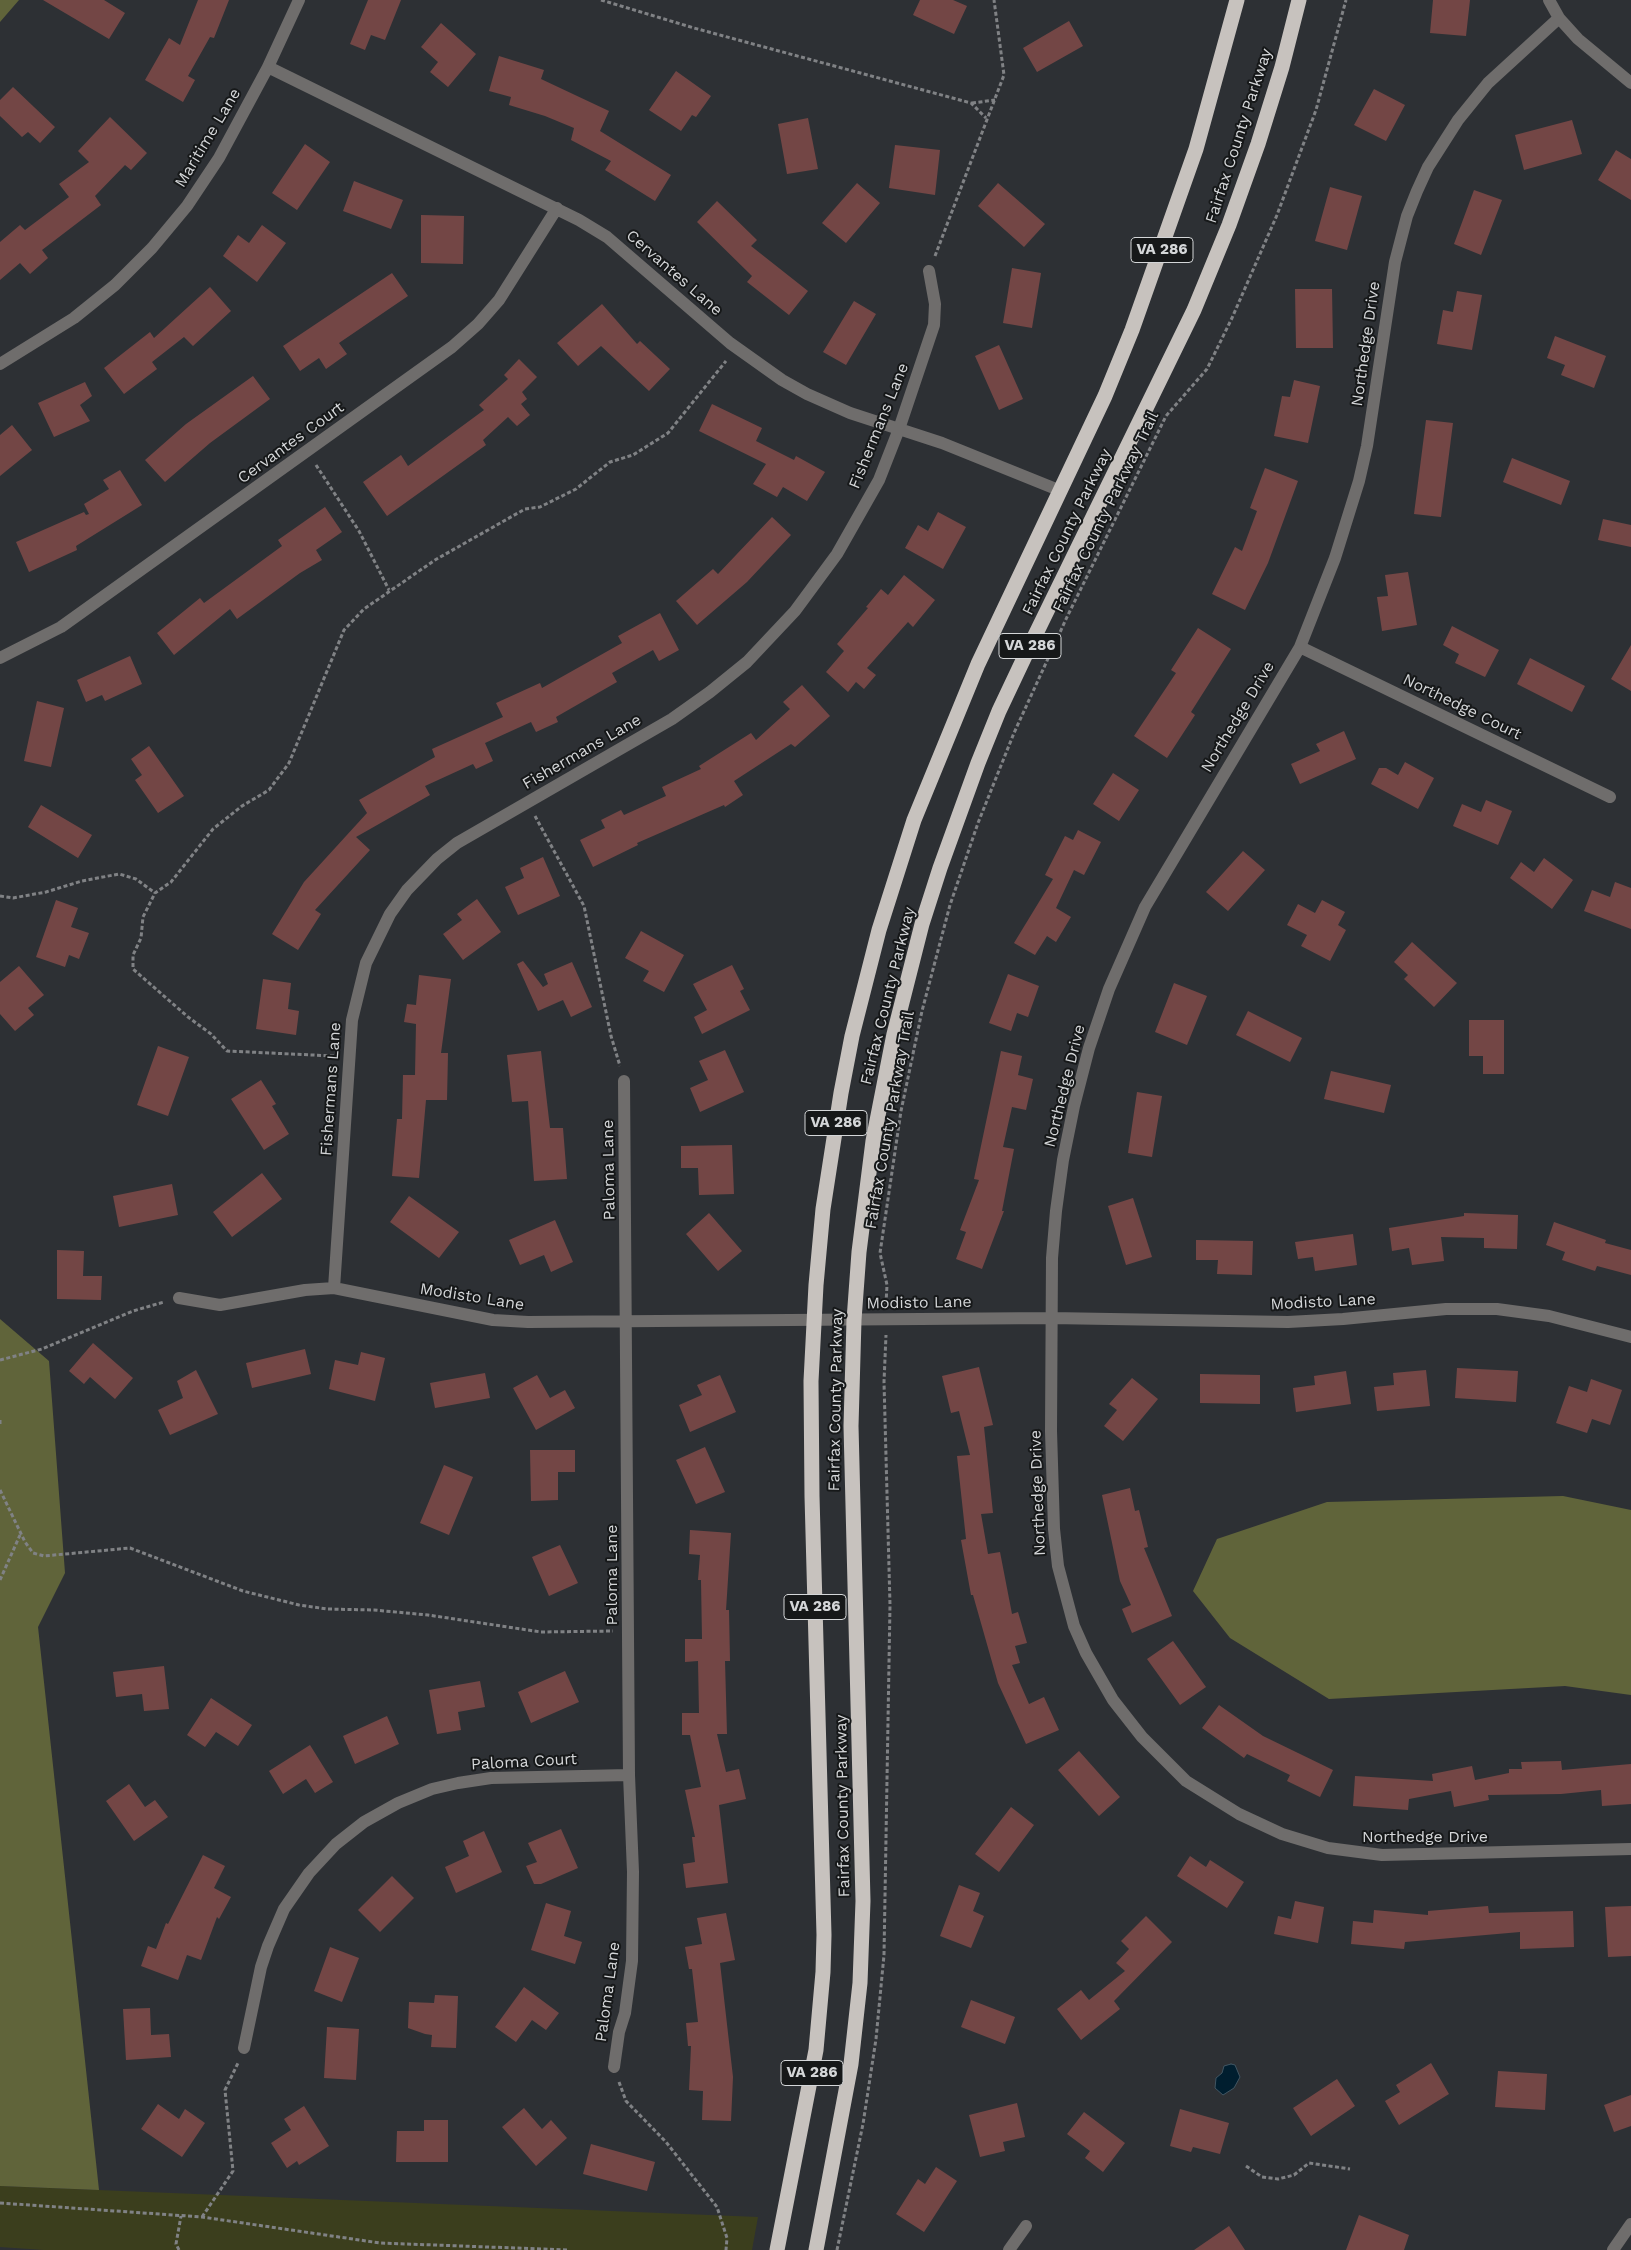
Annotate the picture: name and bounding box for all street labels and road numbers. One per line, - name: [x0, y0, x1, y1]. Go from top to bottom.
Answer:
- street label: Fairfax County Parkway: [1202, 46, 1276, 226]
- street label: Maritime Lane: [171, 85, 245, 191]
- street label: Cervantes Lane: [622, 226, 726, 320]
- road number: VA 286: [1131, 238, 1193, 262]
- street label: Northedge Drive: [1348, 280, 1384, 408]
- street label: Fishermans Lane: [845, 360, 913, 492]
- street label: Cervantes Court: [234, 398, 348, 488]
- street label: Fairfax County Parkway Trail: [1049, 408, 1163, 616]
- street label: Fairfax County Parkway: [1018, 446, 1116, 618]
- road number: VA 286: [999, 634, 1061, 658]
- street label: Northedge Drive: [1197, 658, 1279, 776]
- street label: Northedge Court: [1400, 670, 1524, 744]
- street label: Fishermans Lane: [519, 710, 645, 794]
- street label: Fairfax County Parkway: [857, 905, 919, 1087]
- street label: Fairfax County Parkway Trail: [861, 1009, 919, 1231]
- street label: Fishermans Lane: [317, 1022, 345, 1156]
- street label: Northedge Drive: [1040, 1022, 1090, 1150]
- road number: VA 286: [805, 1110, 867, 1136]
- street label: Paloma Lane: [599, 1119, 619, 1221]
- street label: Modisto Lane: [418, 1279, 526, 1315]
- street label: Modisto Lane: [1270, 1290, 1376, 1314]
- street label: Modisto Lane: [866, 1292, 972, 1314]
- street label: Fairfax County Parkway: [825, 1308, 847, 1492]
- street label: Northedge Drive: [1026, 1430, 1050, 1556]
- street label: Paloma Lane: [602, 1525, 622, 1625]
- road number: VA 286: [784, 1594, 846, 1620]
- street label: Fairfax County Parkway: [832, 1714, 854, 1898]
- street label: Paloma Court: [470, 1750, 578, 1774]
- street label: Northedge Drive: [1362, 1827, 1488, 1847]
- street label: Paloma Lane: [591, 1941, 625, 2043]
- road number: VA 286: [781, 2060, 843, 2086]

